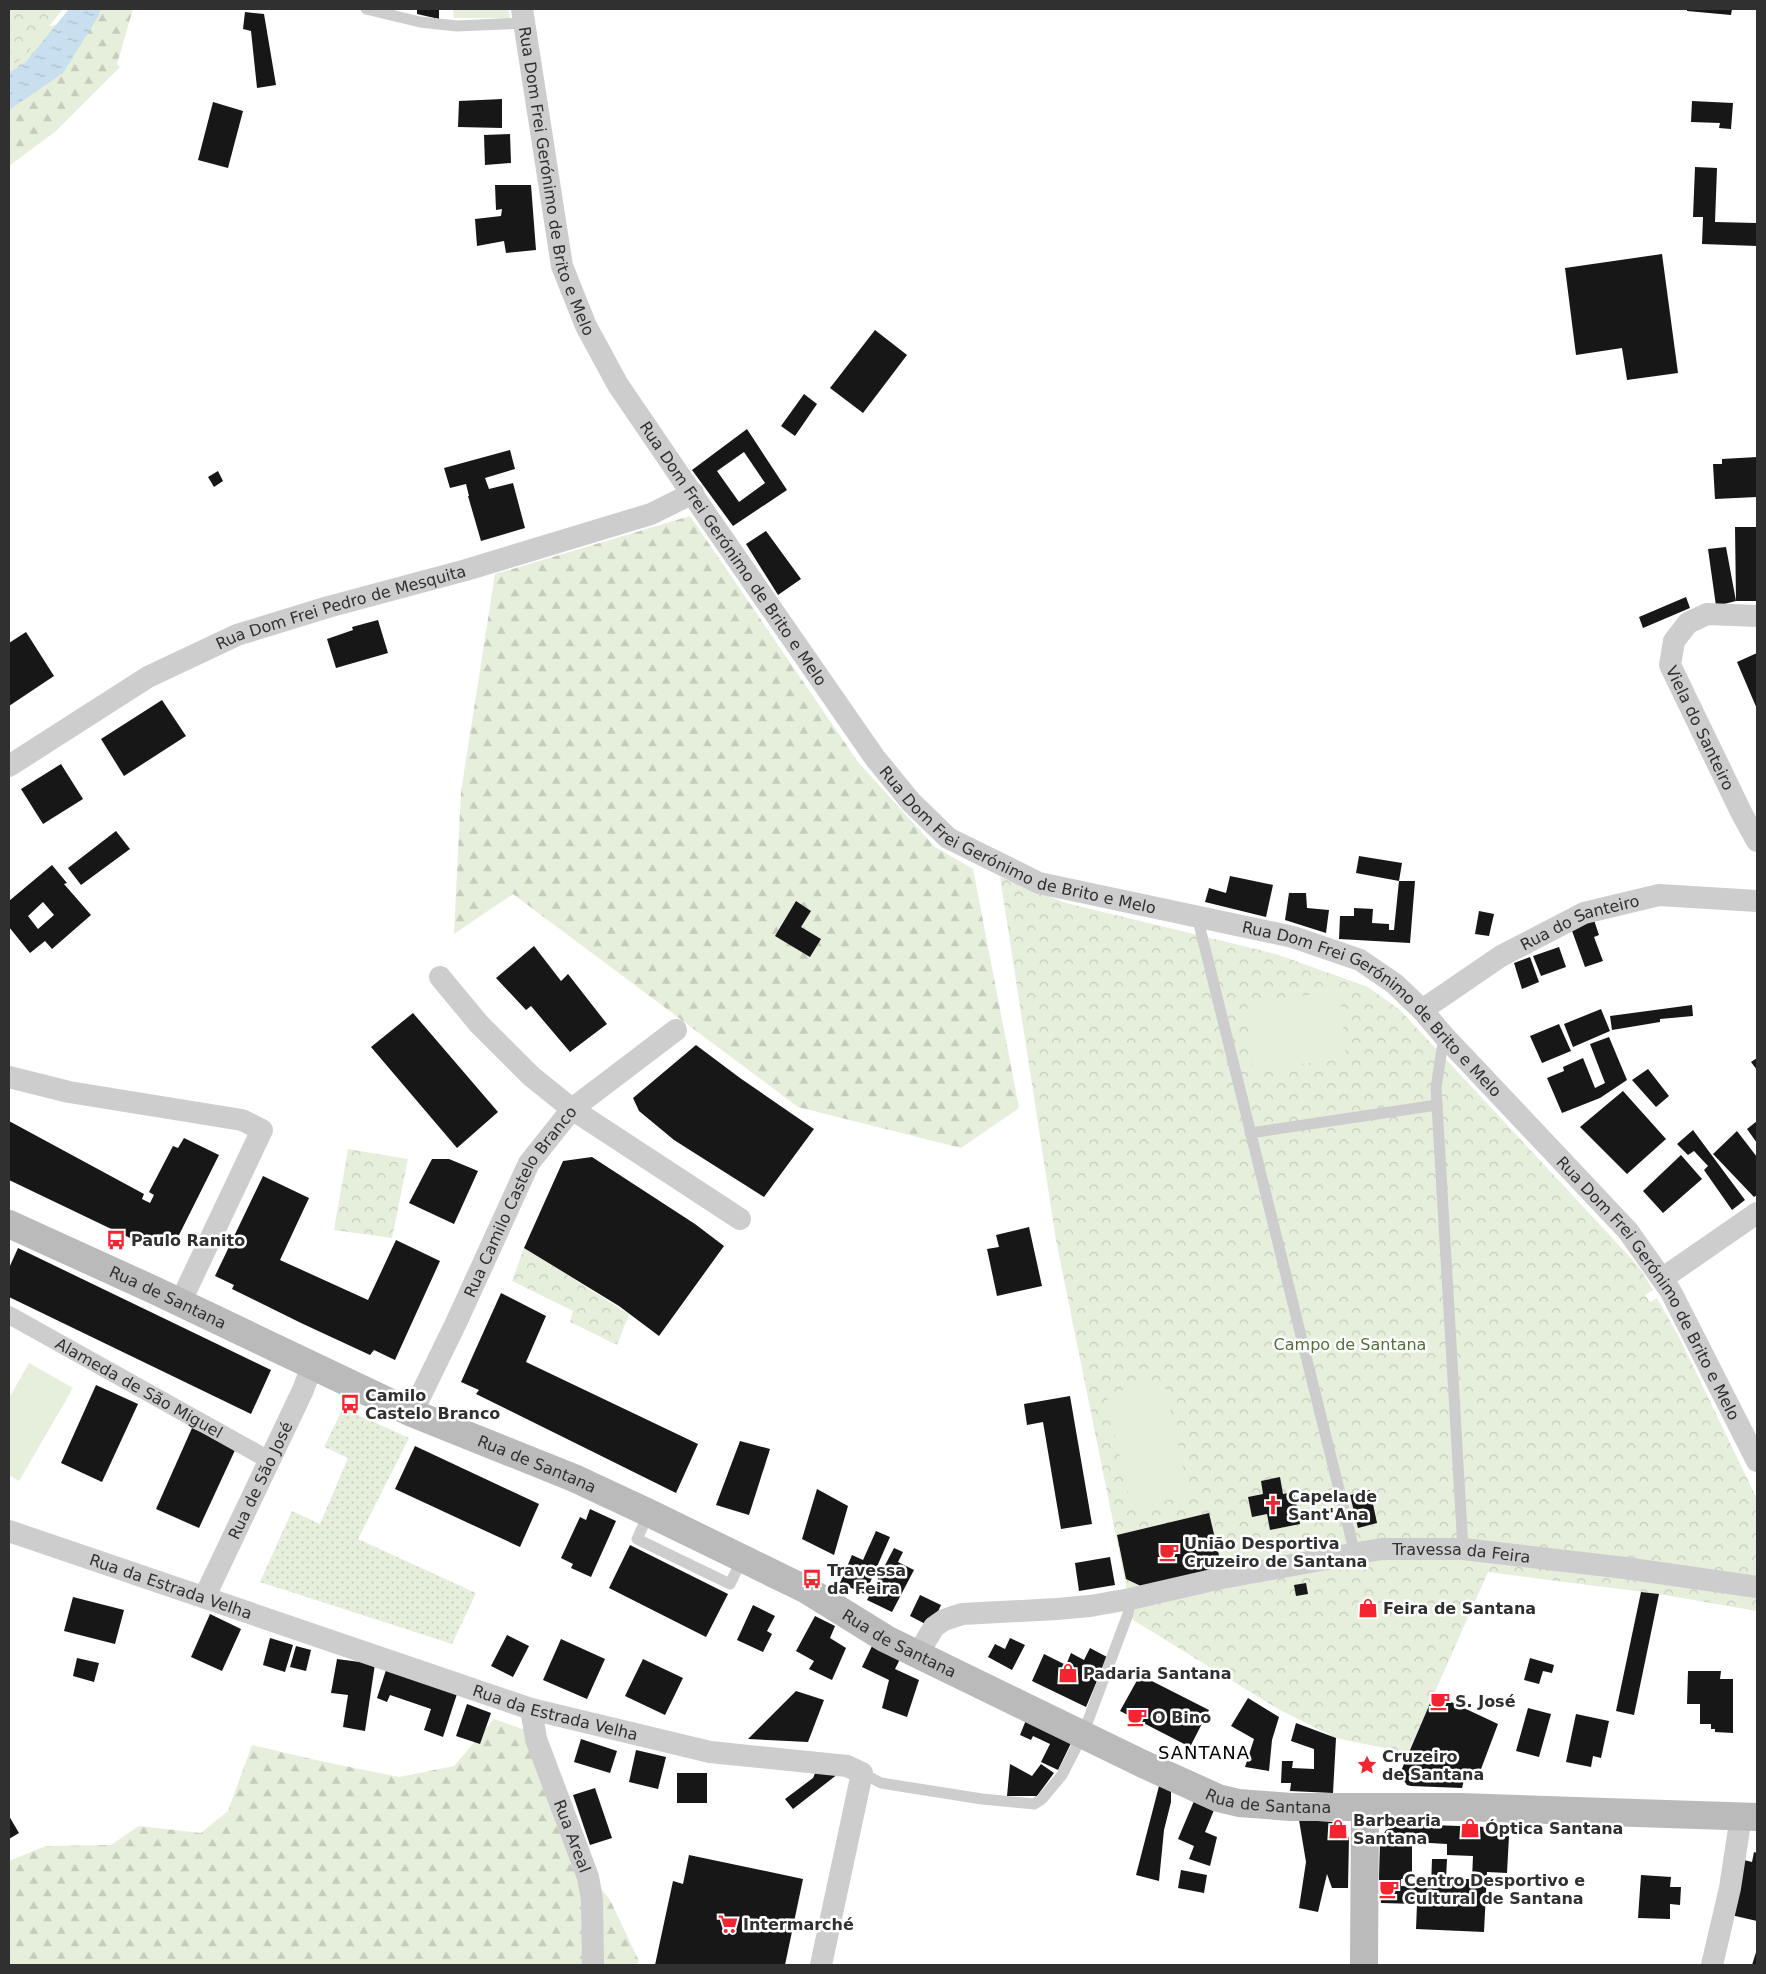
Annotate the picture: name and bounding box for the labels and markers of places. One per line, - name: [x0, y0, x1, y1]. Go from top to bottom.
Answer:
- bus stop icon: Paulo Ranito: [105, 1229, 127, 1251]
- place label: Paulo Ranito: [131, 1231, 245, 1250]
- place label: Camilo Castelo Branco: [365, 1386, 500, 1423]
- bus stop icon: Camilo Castelo Branco: [339, 1393, 361, 1415]
- place label: Capela de Sant'Ana: [1288, 1487, 1377, 1524]
- church icon: Capela de Sant'Ana: [1262, 1494, 1284, 1516]
- place label: União Desportiva Cruzeiro de Santana: [1184, 1534, 1367, 1571]
- cafe icon: União Desportiva Cruzeiro de Santana: [1158, 1541, 1180, 1563]
- place label: Travessa da Feira: [827, 1561, 906, 1598]
- bus stop icon: Travessa da Feira: [801, 1568, 823, 1590]
- shop icon: Feira de Santana: [1357, 1597, 1379, 1619]
- place label: Feira de Santana: [1383, 1599, 1536, 1618]
- shop icon: Padaria Santana: [1057, 1662, 1079, 1684]
- place label: Padaria Santana: [1083, 1664, 1231, 1683]
- cafe icon: S. José: [1429, 1690, 1451, 1712]
- place label: S. José: [1455, 1692, 1516, 1711]
- cafe icon: O Bino: [1126, 1706, 1148, 1728]
- place label: O Bino: [1152, 1708, 1211, 1727]
- place label: Cruzeiro de Santana: [1382, 1747, 1484, 1784]
- place icon: Cruzeiro de Santana: [1356, 1754, 1378, 1776]
- place label: Barbearia Santana: [1353, 1811, 1441, 1848]
- shop icon: Óptica Santana: [1459, 1817, 1481, 1839]
- shop icon: Barbearia Santana: [1327, 1818, 1349, 1840]
- place label: Óptica Santana: [1485, 1819, 1623, 1838]
- place label: Centro Desportivo e Cultural de Santana: [1404, 1871, 1585, 1908]
- cafe icon: Centro Desportivo e Cultural de Santana: [1378, 1878, 1400, 1900]
- supermarket icon: Intermarché: [717, 1913, 739, 1935]
- place label: Intermarché: [743, 1915, 854, 1934]

